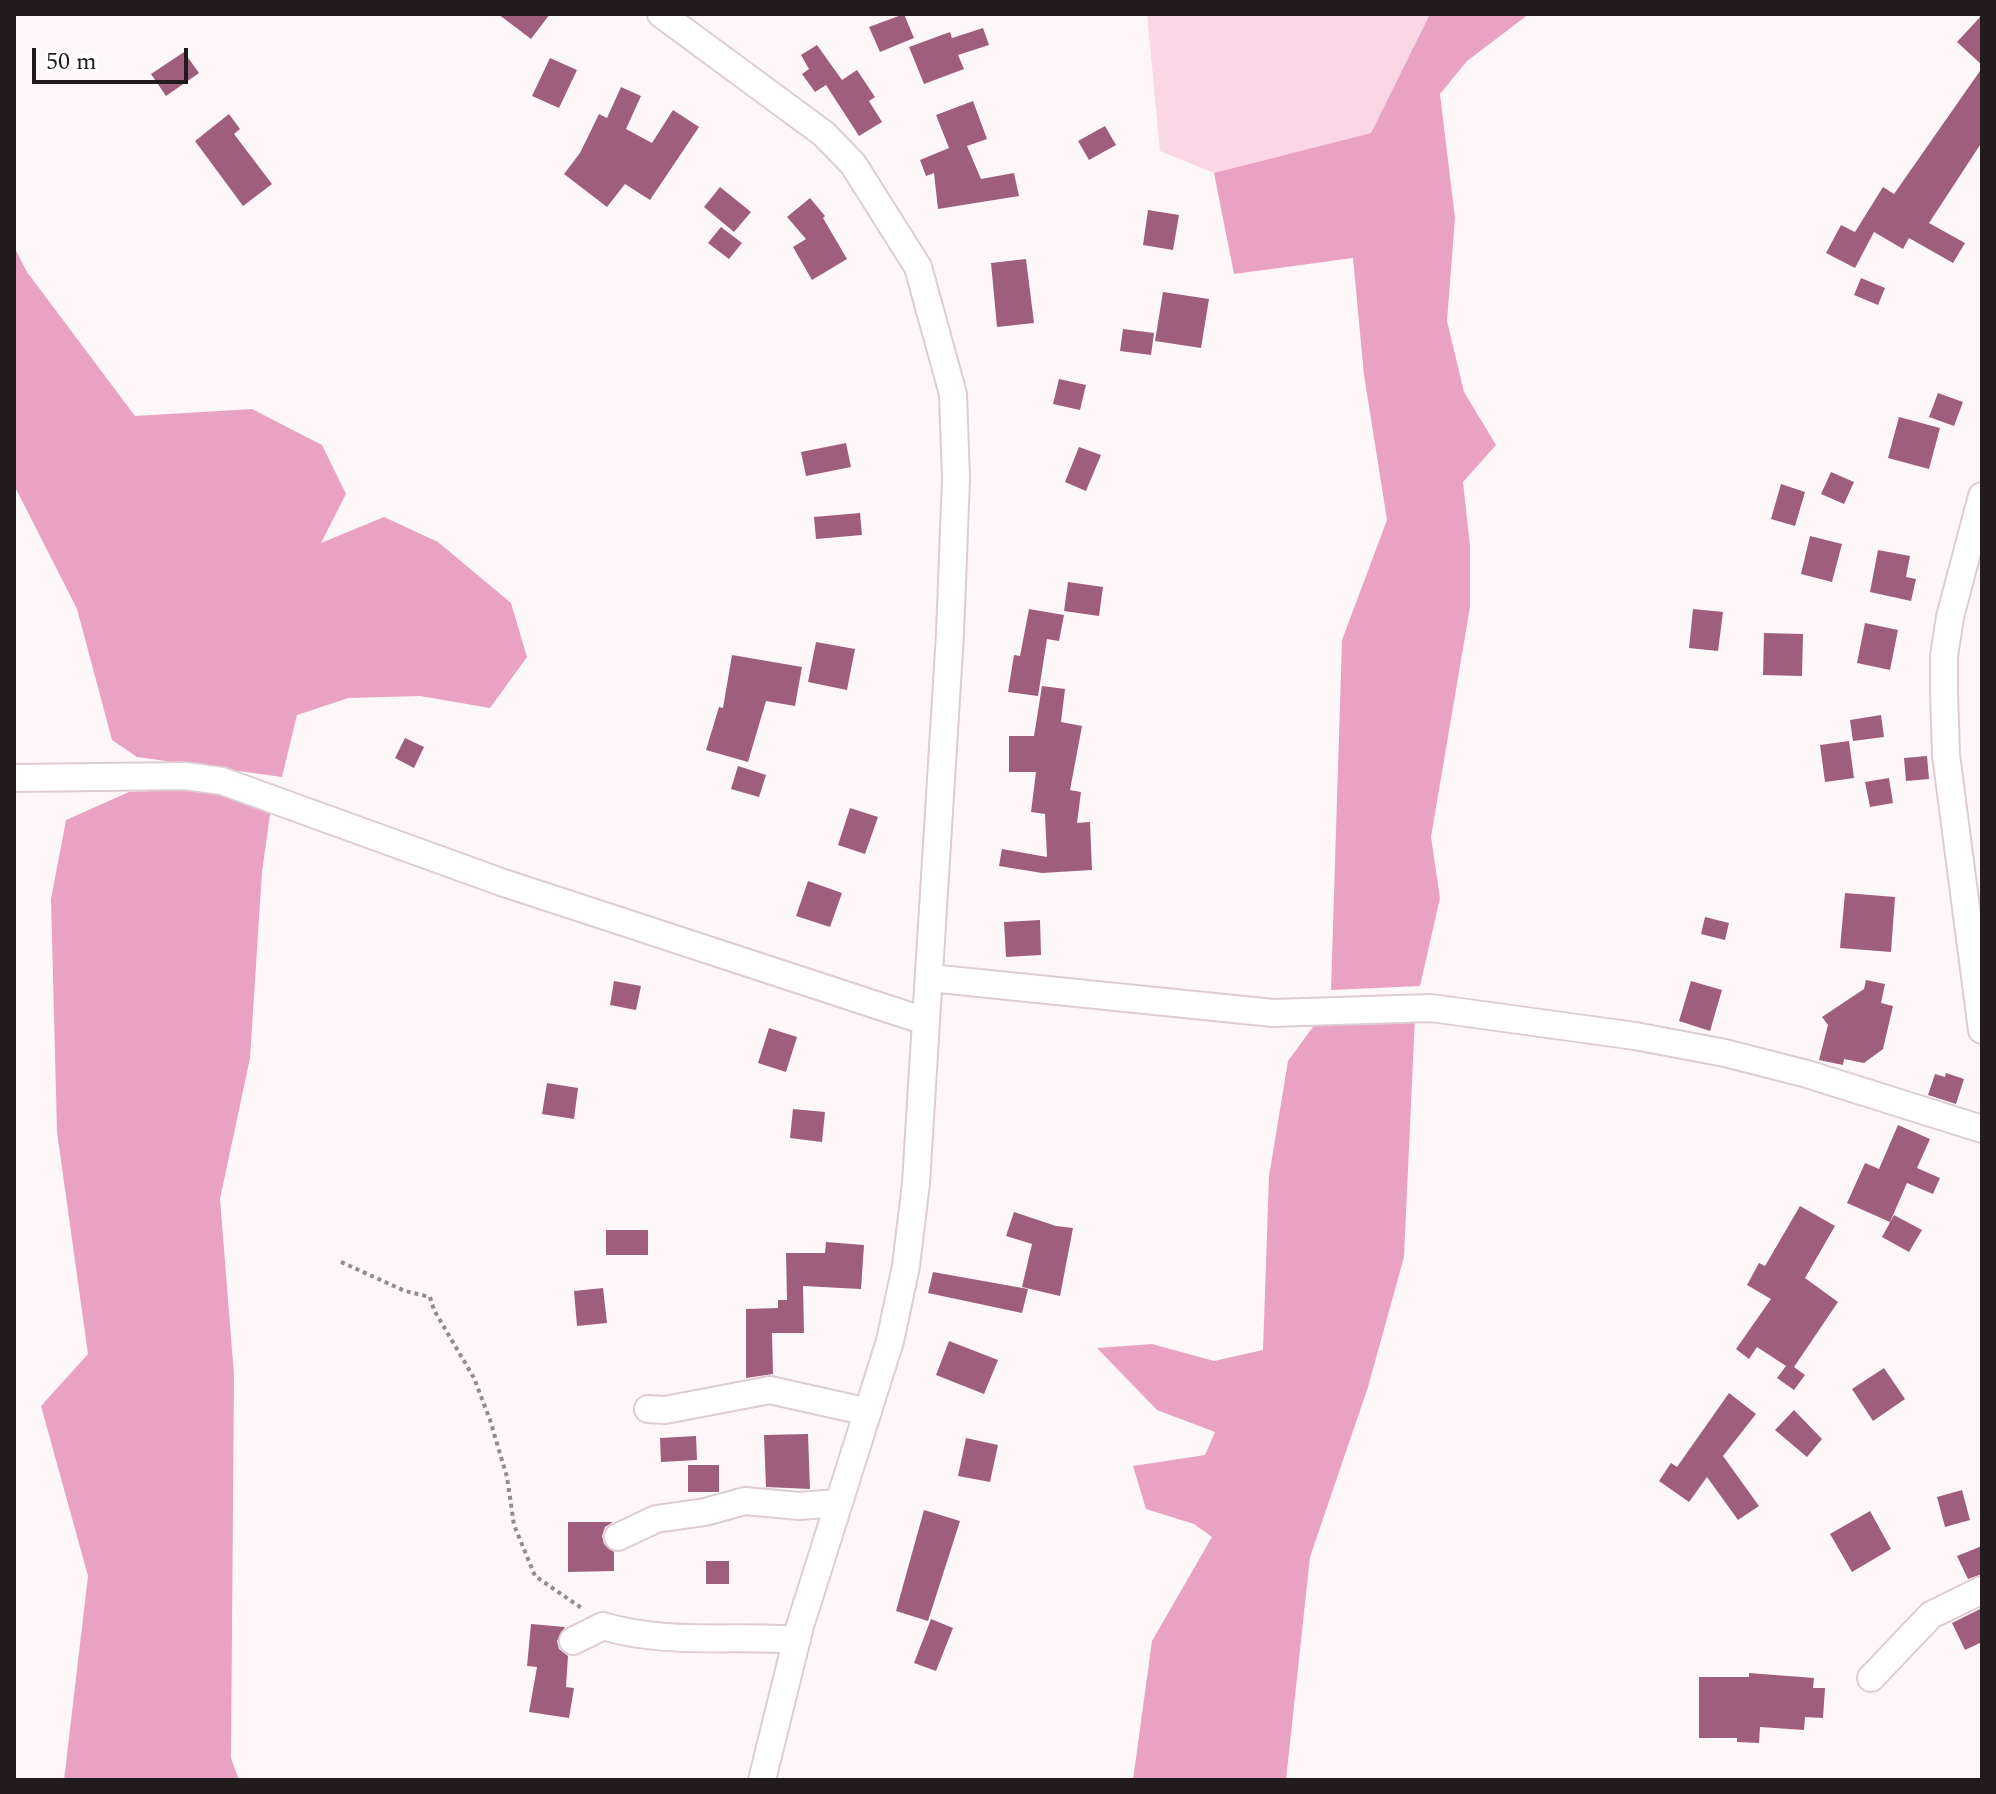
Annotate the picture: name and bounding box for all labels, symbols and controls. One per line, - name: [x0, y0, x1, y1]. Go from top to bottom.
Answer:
- scale bar: [36, 32, 192, 82]
- text: 50 m: [46, 44, 97, 80]

